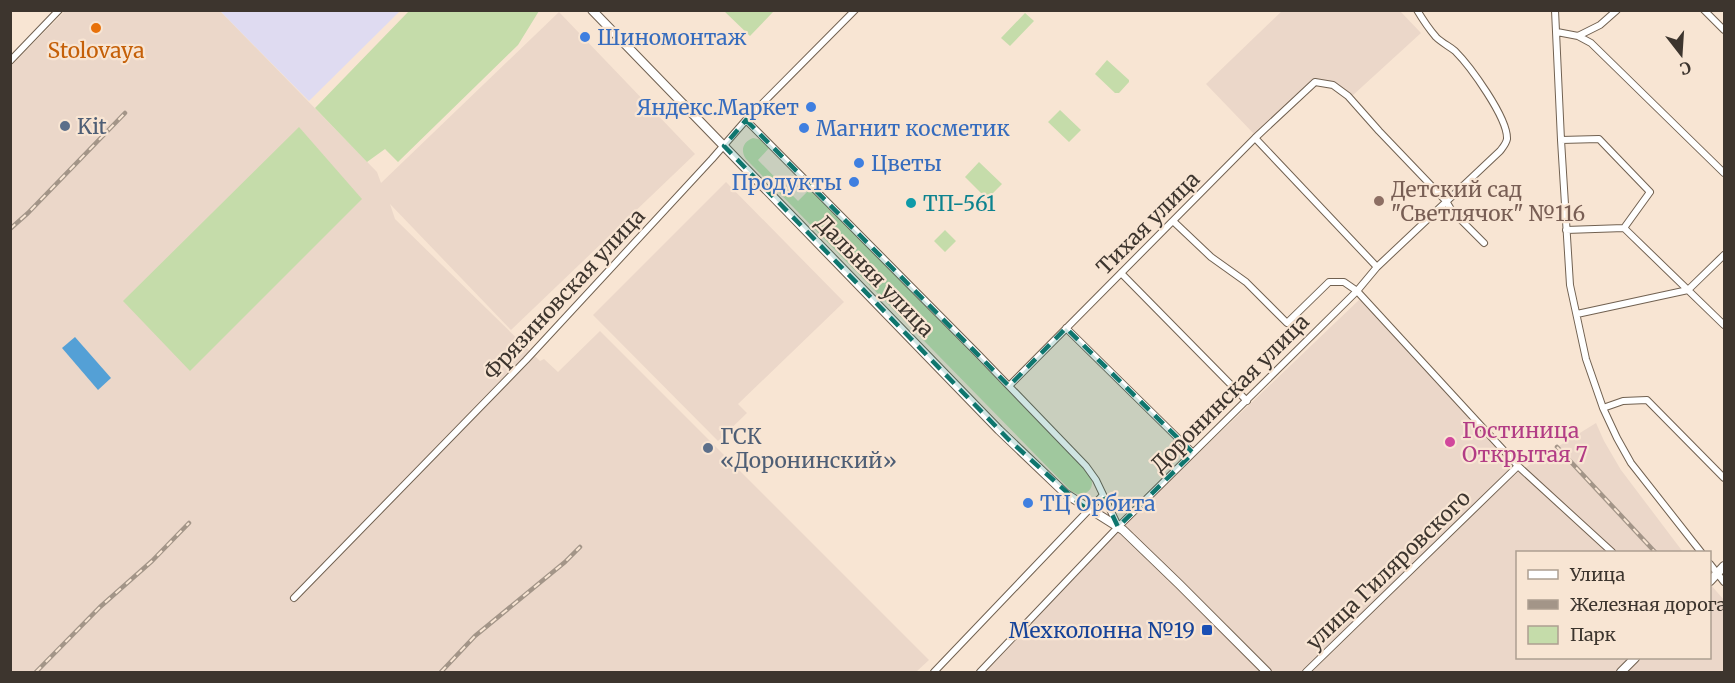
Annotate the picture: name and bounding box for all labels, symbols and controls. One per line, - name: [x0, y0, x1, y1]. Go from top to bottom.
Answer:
- marker: Stolovaya: [89, 21, 103, 35]
- place label: Шиномонтаж: [597, 24, 747, 51]
- north arrow: [1651, 24, 1711, 84]
- marker: Шиномонтаж: [578, 30, 592, 44]
- place label: Stolovaya: [48, 37, 144, 64]
- text: С: [1677, 57, 1693, 79]
- place label: Яндекс.Маркет: [637, 94, 799, 121]
- marker: Яндекс.Маркет: [804, 100, 818, 114]
- place label: Kit: [77, 113, 107, 140]
- place label: Магнит косметик: [816, 115, 1010, 142]
- marker: Kit: [58, 119, 72, 133]
- marker: Магнит косметик: [797, 121, 811, 135]
- place label: Цветы: [871, 150, 942, 177]
- marker: Цветы: [852, 156, 866, 170]
- street label: Тихая улица: [1091, 166, 1205, 280]
- place label: Продукты: [732, 169, 842, 196]
- marker: Продукты: [847, 175, 861, 189]
- place label: Детский сад "Светлячок" №116: [1391, 176, 1585, 227]
- place label: ТП-561: [923, 190, 996, 217]
- marker: Детский сад "Светлячок" №116: [1372, 194, 1386, 208]
- marker: ТП-561: [904, 196, 918, 210]
- street label: Фрязиновская улица: [477, 203, 651, 385]
- street label: Дальняя улица: [810, 209, 940, 343]
- street label: Доронинская улица: [1145, 308, 1315, 478]
- place label: Гостиница Открытая 7: [1462, 417, 1588, 468]
- place label: ГСК «Доронинский»: [720, 423, 897, 474]
- marker: Гостиница Открытая 7: [1443, 435, 1457, 449]
- marker: ГСК «Доронинский»: [701, 441, 715, 455]
- street label: улица Гиляровского: [1300, 484, 1476, 656]
- place label: ТЦ Орбита: [1040, 490, 1156, 517]
- marker: ТЦ Орбита: [1021, 496, 1035, 510]
- legend: [1516, 551, 1711, 659]
- text: Улица: [1569, 563, 1625, 586]
- text: Железная дорога: [1570, 593, 1727, 616]
- place label: Мехколонна №19: [1009, 617, 1195, 644]
- marker: Мехколонна №19: [1200, 623, 1214, 637]
- text: Парк: [1570, 623, 1616, 646]

